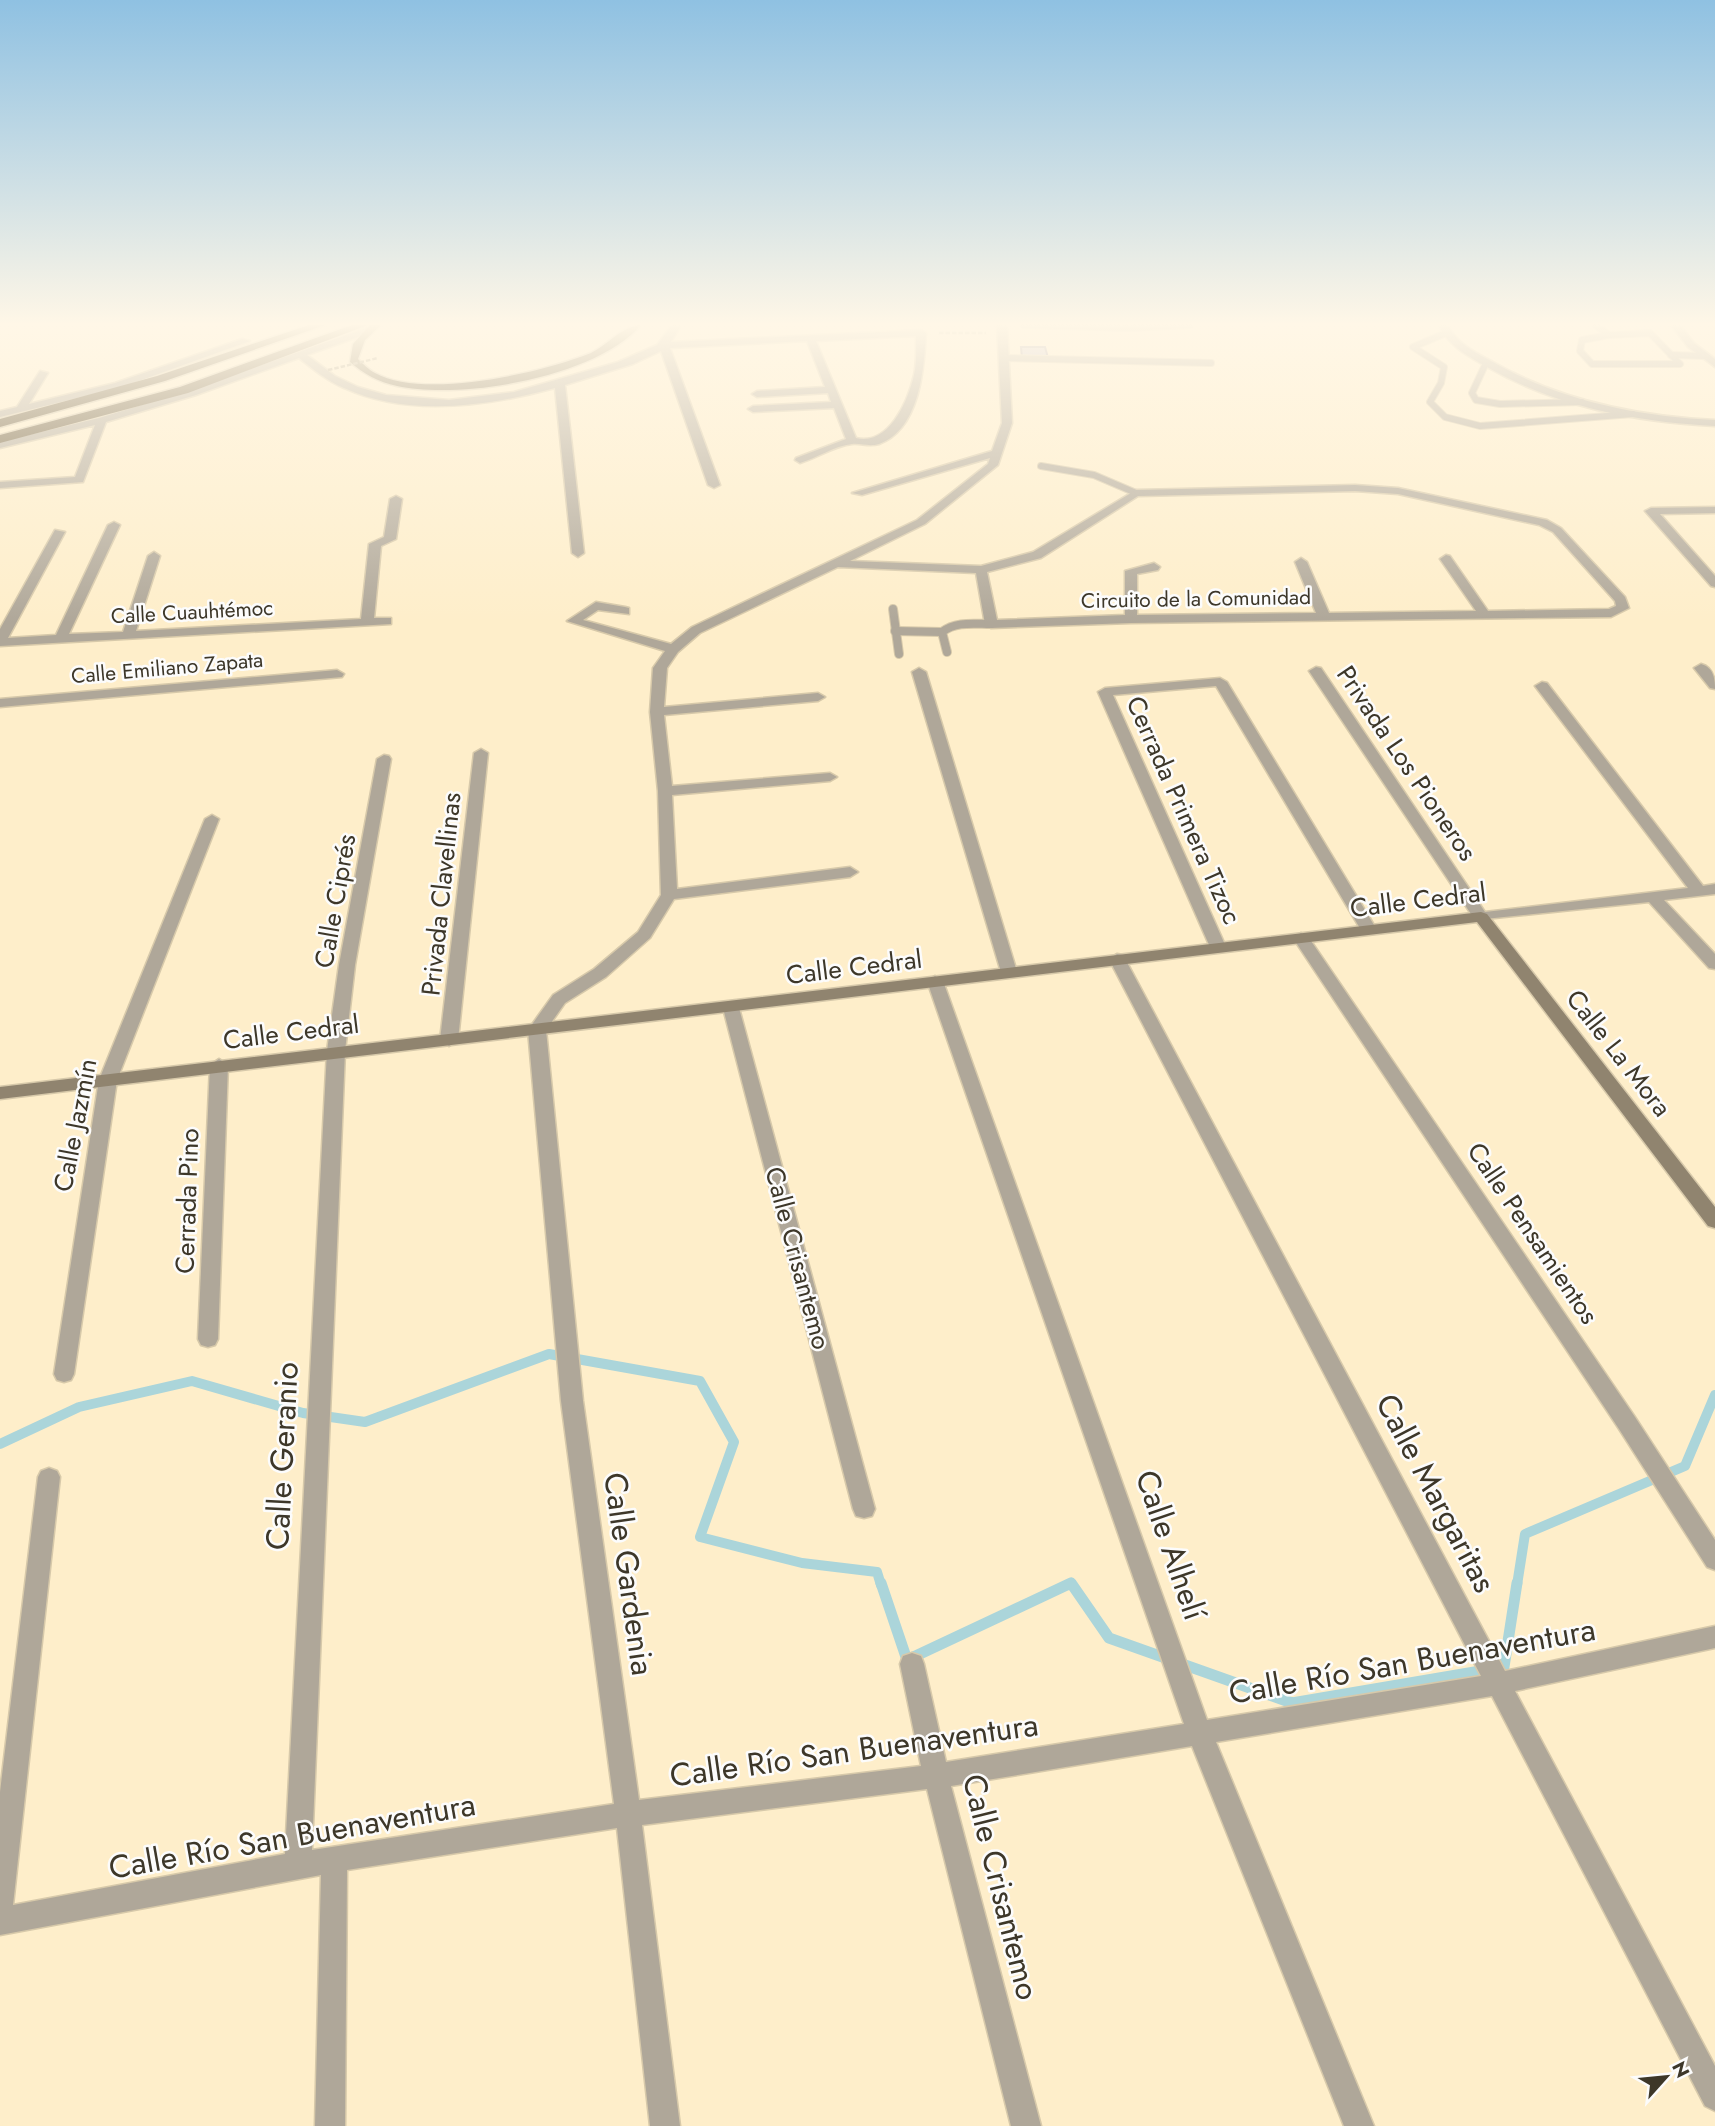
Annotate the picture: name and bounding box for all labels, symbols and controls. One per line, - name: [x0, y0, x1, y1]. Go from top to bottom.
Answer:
- street label: Circuito de la Comunidad: [1081, 582, 1311, 616]
- street label: Calle Cuauhtémoc: [110, 593, 274, 631]
- street label: Calle Emiliano Zapata: [70, 645, 264, 691]
- street label: Privada Los Pioneros: [1327, 658, 1487, 868]
- street label: Cerrada Primera Tizoc: [1117, 690, 1251, 930]
- street label: Privada Clavellinas: [411, 790, 471, 998]
- street label: Calle Ciprés: [305, 831, 365, 971]
- street label: Calle Cedral: [1348, 873, 1488, 927]
- street label: Calle Cedral: [784, 940, 924, 994]
- street label: Calle La Mora: [1557, 981, 1681, 1125]
- street label: Calle Cedral: [221, 1005, 361, 1059]
- street label: Calle Jazmín: [43, 1055, 107, 1195]
- street label: Cerrada Pino: [165, 1128, 209, 1274]
- street label: Calle Pensamientos: [1458, 1135, 1608, 1331]
- street label: Calle Crisantemo: [755, 1162, 841, 1354]
- street label: Calle Geranio: [254, 1361, 310, 1551]
- street label: Calle Margaritas: [1364, 1386, 1508, 1600]
- street label: Calle Alhelí: [1124, 1464, 1219, 1628]
- street label: Calle Gardenia: [592, 1470, 666, 1678]
- street label: Calle Río San Buenaventura: [1225, 1606, 1599, 1716]
- street label: Calle Río San Buenaventura: [667, 1701, 1041, 1799]
- street label: Calle Crisantemo: [951, 1769, 1051, 2005]
- street label: Calle Río San Buenaventura: [105, 1781, 479, 1891]
- north arrow: [1631, 2042, 1701, 2112]
- text: N: [1665, 2057, 1696, 2082]

